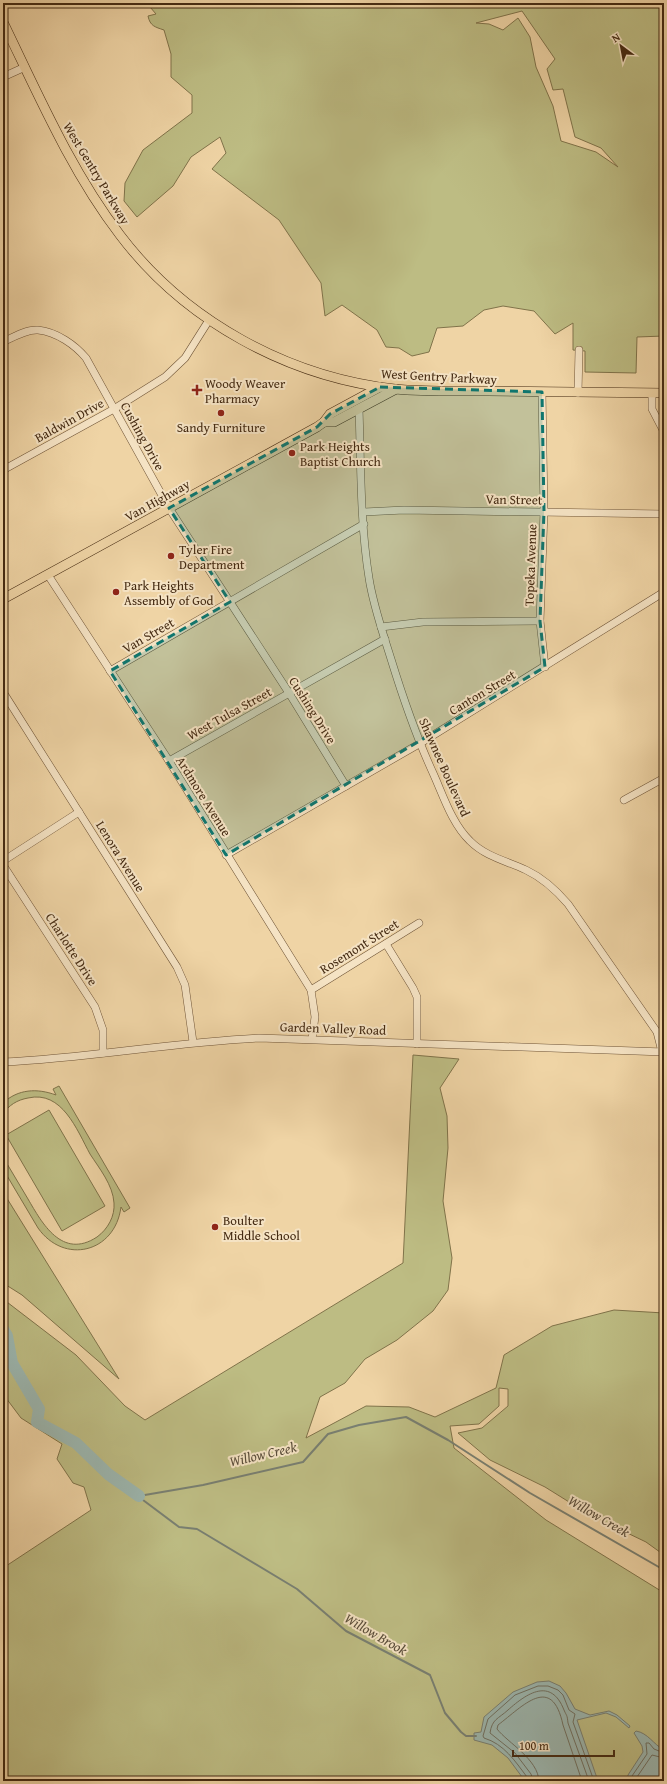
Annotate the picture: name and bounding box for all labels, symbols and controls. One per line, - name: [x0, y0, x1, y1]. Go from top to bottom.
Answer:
- north arrow: [601, 26, 641, 66]
- text: N: [608, 28, 624, 46]
- street label: West Gentry Parkway: [58, 118, 135, 228]
- street label: West Gentry Parkway: [380, 364, 498, 389]
- place label: Woody Weaver Pharmacy: [205, 374, 286, 408]
- marker: Woody Weaver Pharmacy: [192, 385, 202, 395]
- street label: Baldwin Drive: [31, 394, 107, 447]
- street label: Cushing Drive: [116, 398, 169, 474]
- marker: Sandy Furniture: [216, 408, 226, 418]
- place label: Sandy Furniture: [177, 418, 265, 437]
- place label: Park Heights Baptist Church: [300, 437, 382, 471]
- marker: Park Heights Baptist Church: [287, 448, 297, 458]
- street label: Van Highway: [121, 474, 194, 526]
- street label: Van Street: [485, 490, 543, 510]
- street label: Topeka Avenue: [520, 524, 541, 606]
- place label: Tyler Fire Department: [179, 540, 245, 574]
- marker: Tyler Fire Department: [166, 551, 176, 561]
- place label: Park Heights Assembly of God: [124, 576, 214, 610]
- marker: Park Heights Assembly of God: [111, 587, 121, 597]
- street label: Van Street: [119, 613, 178, 658]
- street label: Canton Street: [445, 665, 520, 720]
- street label: Cushing Drive: [284, 673, 341, 748]
- street label: West Tulsa Street: [183, 682, 275, 745]
- street label: Shawnee Boulevard: [414, 715, 475, 820]
- street label: Ardmore Avenue: [171, 752, 236, 840]
- street label: Lenora Avenue: [91, 817, 150, 895]
- street label: Charlotte Drive: [41, 909, 102, 989]
- street label: Rosemont Street: [316, 914, 403, 978]
- street label: Garden Valley Road: [280, 1017, 386, 1040]
- place label: Boulter Middle School: [223, 1211, 300, 1245]
- marker: Boulter Middle School: [210, 1222, 220, 1232]
- water label: Willow Creek: [227, 1436, 299, 1471]
- water label: Willow Creek: [564, 1490, 634, 1542]
- water label: Willow Brook: [341, 1608, 412, 1660]
- scale bar: [513, 1732, 614, 1758]
- text: 100 m: [519, 1737, 549, 1754]

